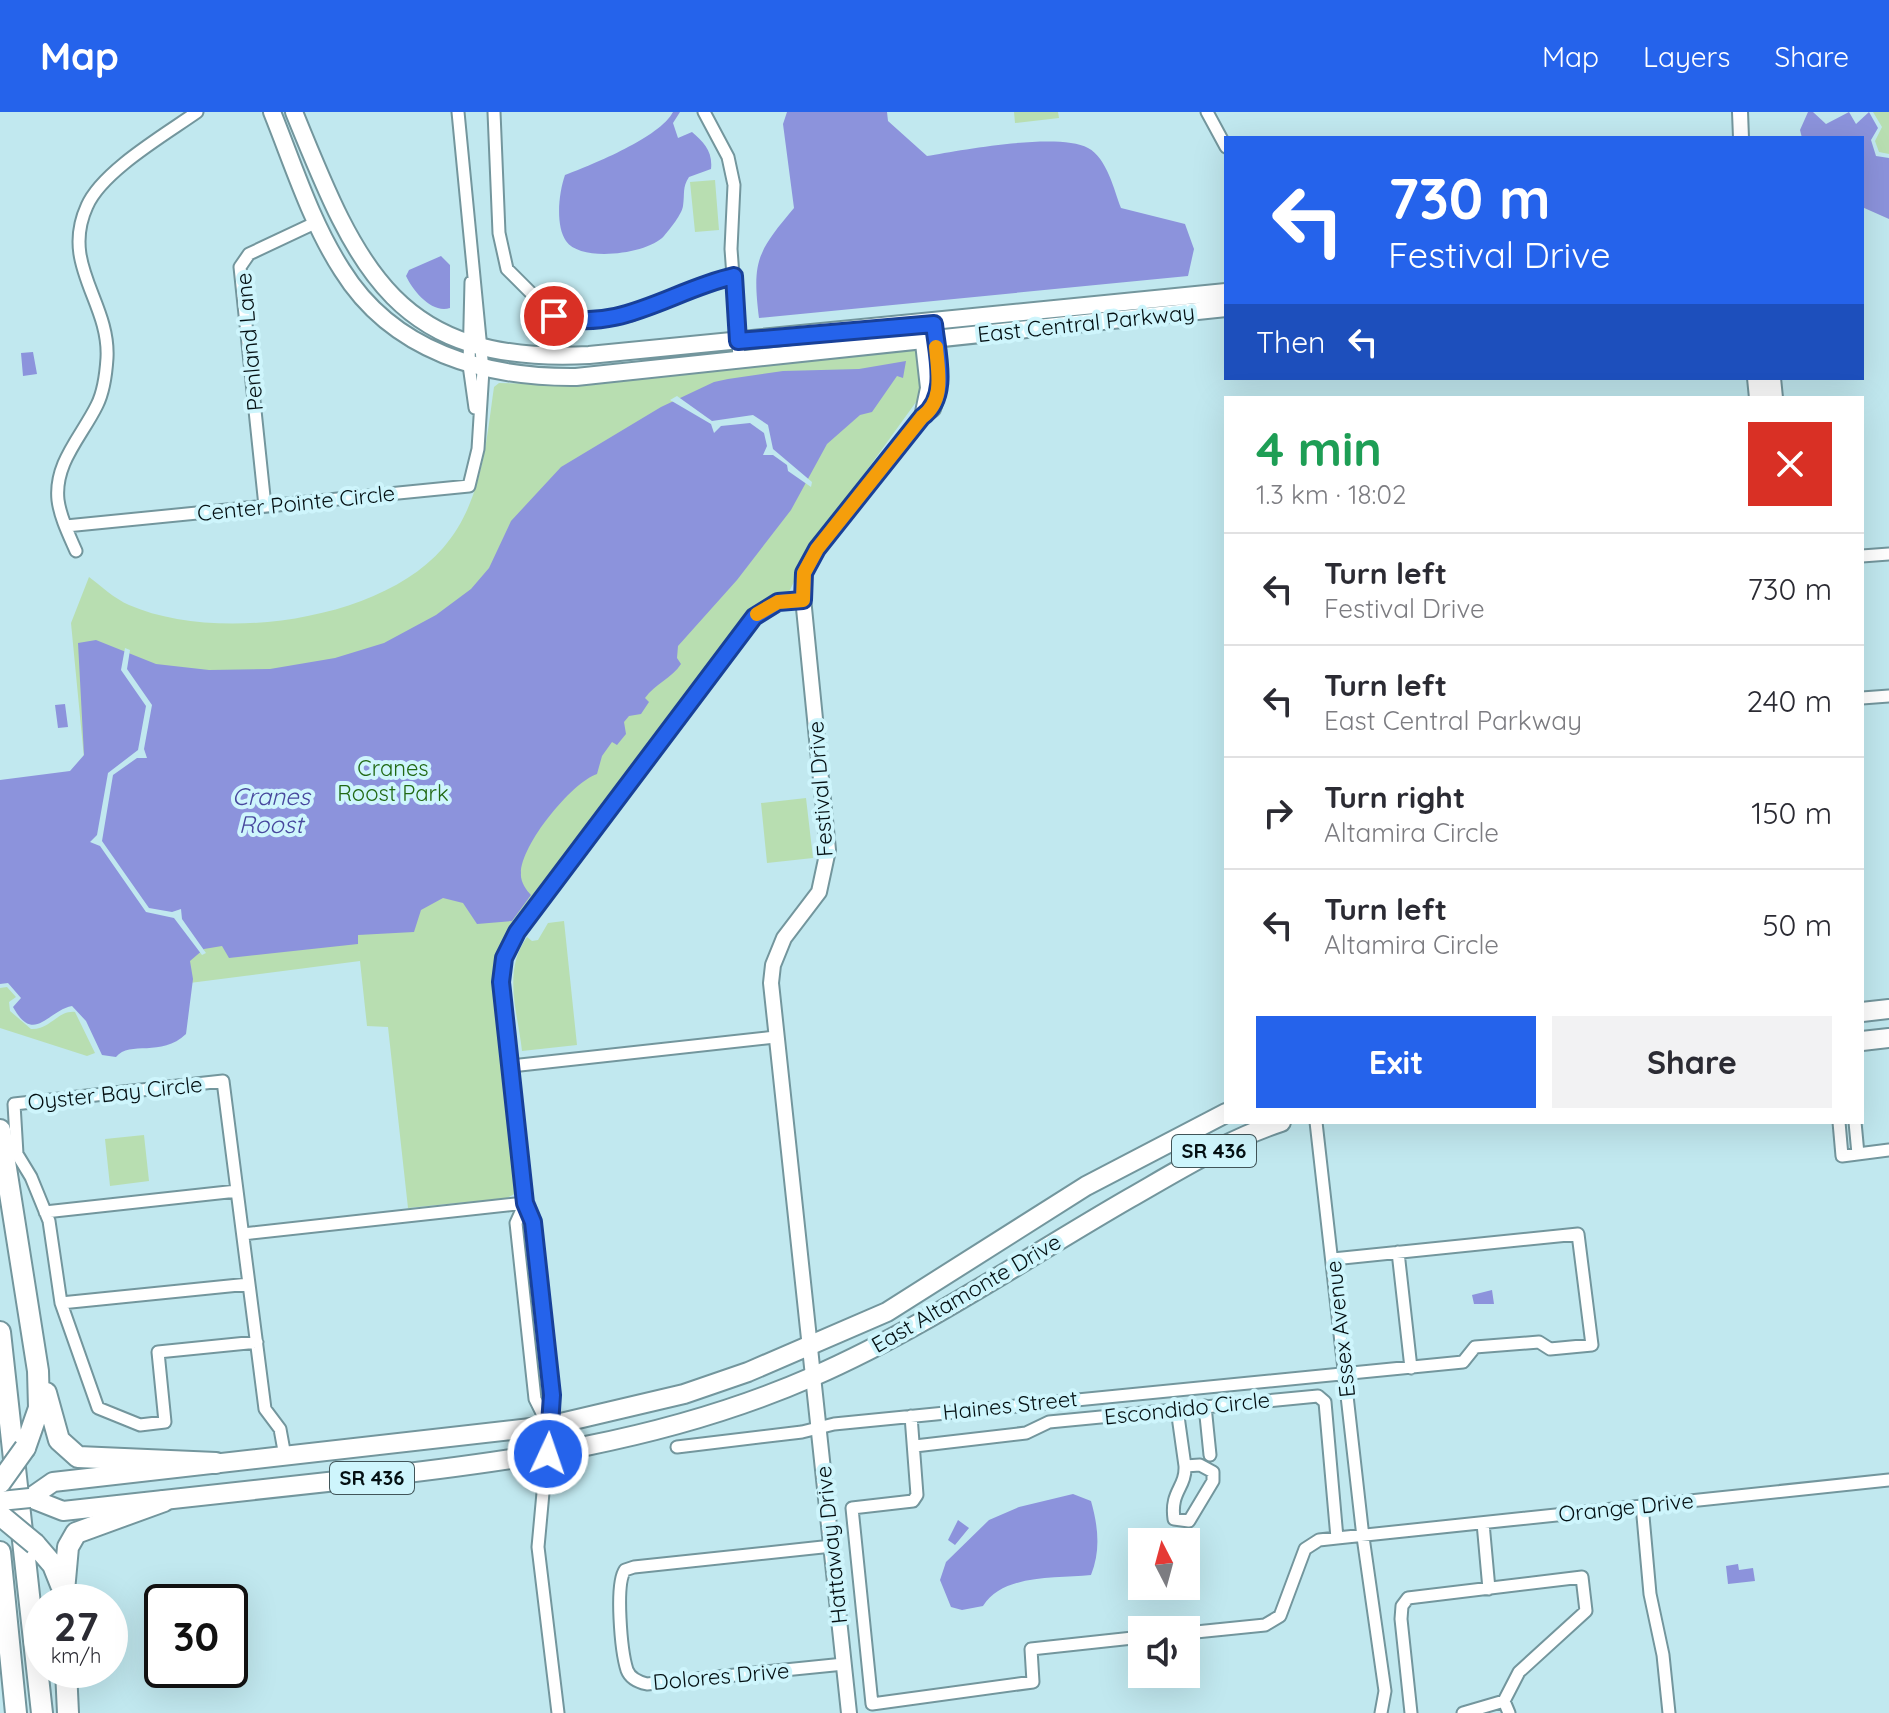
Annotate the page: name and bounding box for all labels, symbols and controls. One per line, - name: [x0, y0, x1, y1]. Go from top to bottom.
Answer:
- text: Map: [40, 32, 119, 80]
- text: Map: [1542, 39, 1599, 74]
- text: Layers: [1643, 39, 1730, 74]
- text: Share: [1774, 39, 1849, 74]
- text: 730 m: [1388, 163, 1551, 233]
- icon: left: [1256, 168, 1360, 272]
- text: Festival Drive: [1388, 232, 1611, 277]
- street label: Penland Lane: [229, 272, 269, 412]
- pin: [520, 282, 588, 350]
- icon: arrive: [532, 294, 576, 338]
- street label: East Central Parkway: [976, 298, 1196, 348]
- icon: left: [1341, 320, 1385, 364]
- text: Then: [1256, 323, 1325, 361]
- text: 4 min: [1256, 418, 1382, 478]
- button: close: [1748, 422, 1832, 506]
- text: 1.3 km · 18:02: [1256, 478, 1406, 511]
- street label: Center Pointe Circle: [196, 479, 396, 527]
- text: Turn left: [1324, 554, 1447, 592]
- icon: left: [1256, 567, 1300, 611]
- text: 730 m: [1747, 570, 1832, 608]
- text: Festival Drive: [1324, 592, 1485, 625]
- text: Turn left: [1324, 666, 1447, 704]
- icon: left: [1256, 679, 1300, 723]
- text: 240 m: [1747, 682, 1832, 720]
- text: East Central Parkway: [1324, 704, 1582, 737]
- street label: Festival Drive: [801, 720, 839, 858]
- park label: Cranes Roost Park: [337, 754, 449, 807]
- text: Turn right: [1324, 778, 1465, 816]
- water label: Cranes Roost: [232, 781, 312, 839]
- icon: right: [1256, 791, 1300, 835]
- text: 150 m: [1751, 794, 1832, 832]
- text: Altamira Circle: [1324, 816, 1499, 849]
- text: Turn left: [1324, 890, 1447, 928]
- icon: left: [1256, 903, 1300, 947]
- text: 50 m: [1762, 906, 1832, 944]
- text: Altamira Circle: [1324, 928, 1499, 961]
- button: Exit: [1256, 1016, 1536, 1108]
- button: Share: [1552, 1016, 1832, 1108]
- street label: Oyster Bay Circle: [26, 1070, 204, 1116]
- road number: SR 436: [1172, 1135, 1256, 1167]
- street label: East Altamonte Drive: [866, 1227, 1066, 1359]
- street label: Essex Avenue: [1319, 1259, 1361, 1399]
- street label: Haines Street: [941, 1384, 1079, 1426]
- street label: Escondido Circle: [1103, 1385, 1271, 1431]
- position arrow: [506, 1412, 590, 1496]
- road number: SR 436: [330, 1462, 414, 1494]
- street label: Hattaway Drive: [809, 1465, 853, 1625]
- street label: Orange Drive: [1557, 1486, 1695, 1528]
- north arrow: [1128, 1528, 1200, 1600]
- map controls: [1128, 1528, 1200, 1688]
- speed limit sign: 30: [144, 1584, 248, 1688]
- text: 27: [54, 1601, 98, 1651]
- button: sound: [1128, 1616, 1200, 1688]
- text: km/h: [51, 1643, 101, 1668]
- street label: Dolores Drive: [651, 1656, 791, 1696]

